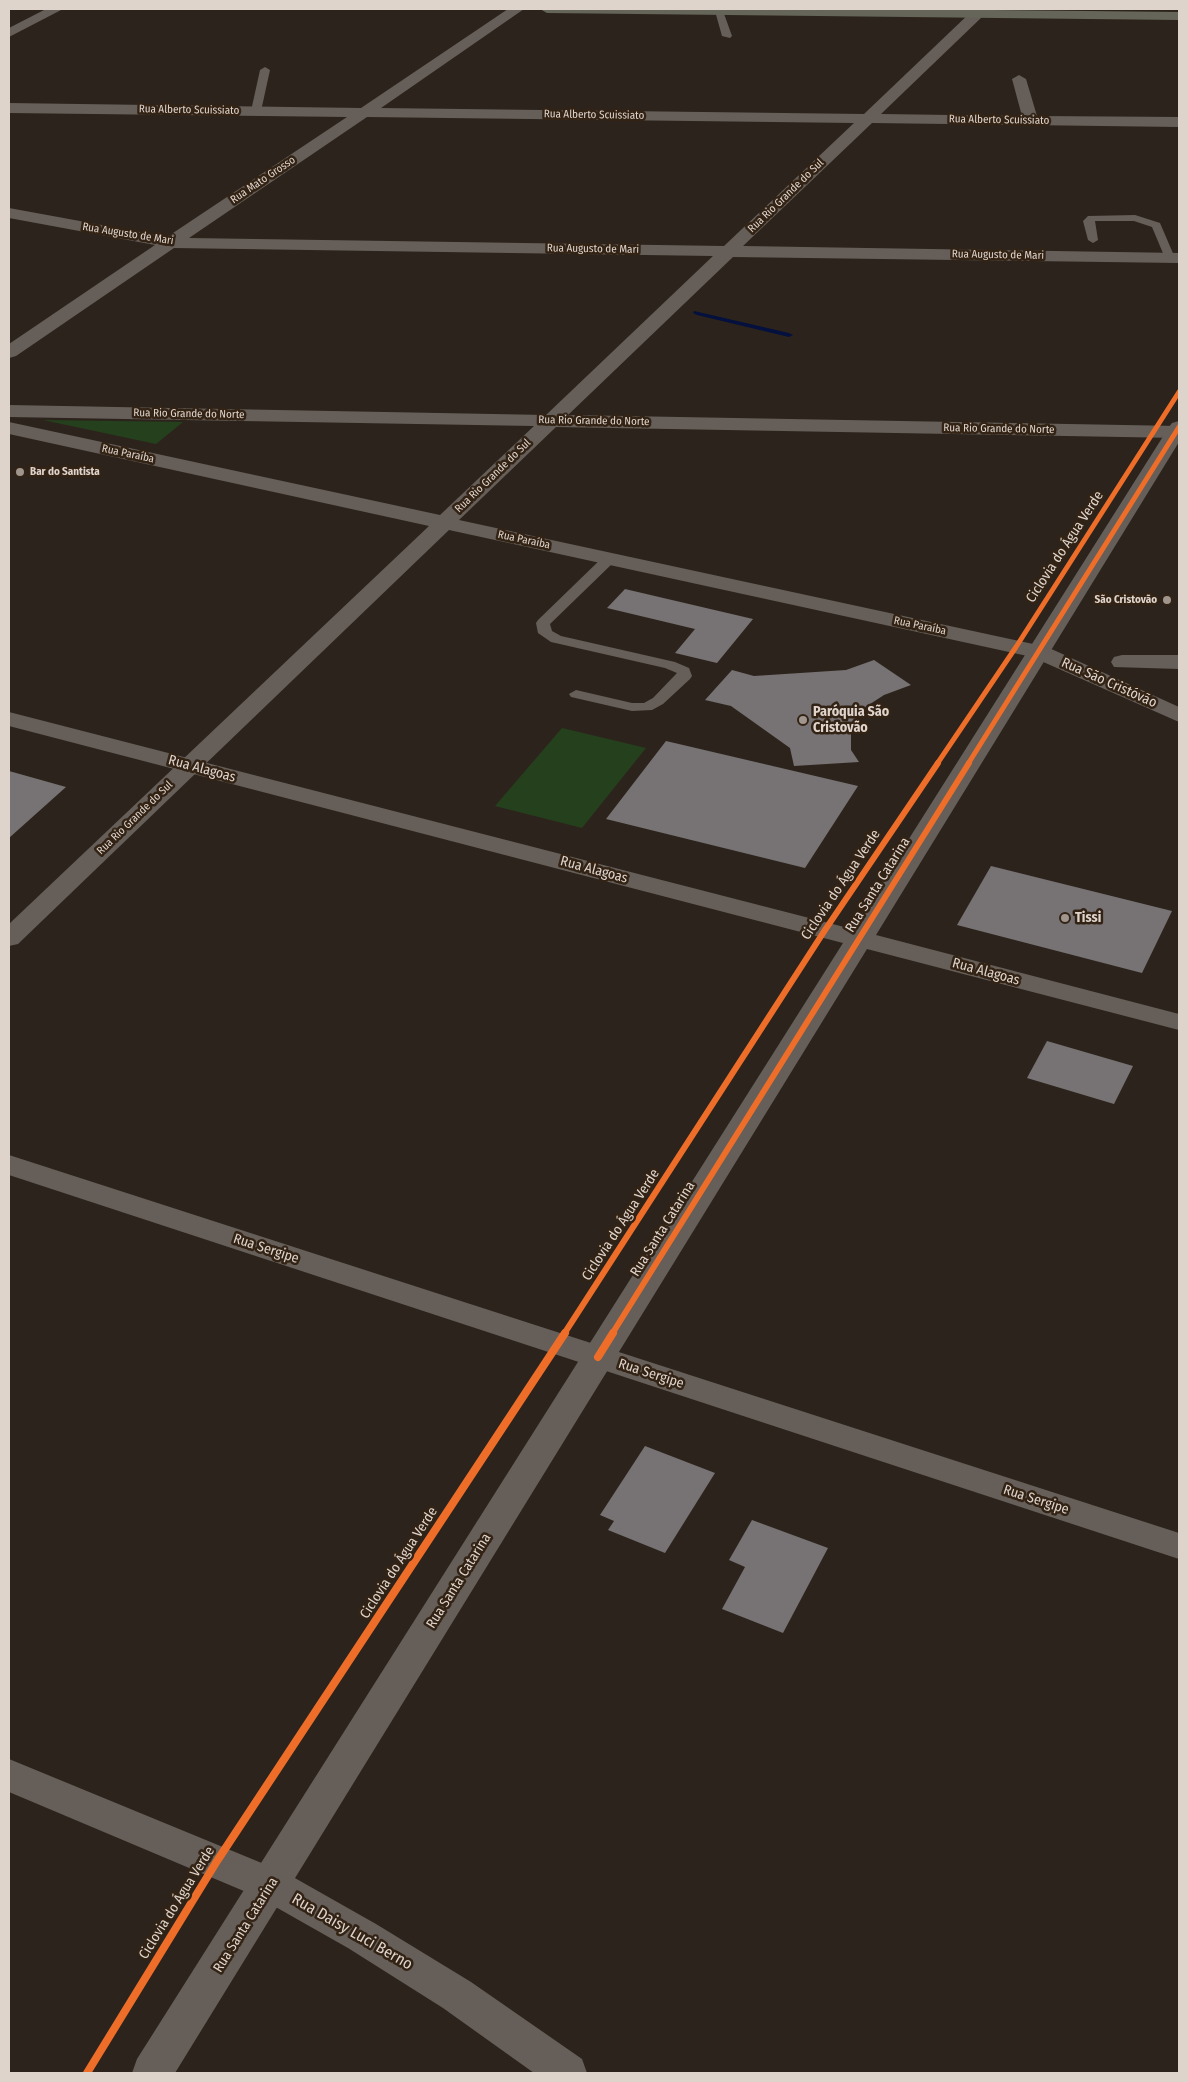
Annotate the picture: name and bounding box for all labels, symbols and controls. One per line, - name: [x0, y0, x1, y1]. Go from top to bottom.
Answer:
- street label: Rua Alberto Scuissiato: [139, 103, 239, 117]
- street label: Rua Alberto Scuissiato: [544, 108, 644, 122]
- street label: Rua Alberto Scuissiato: [949, 113, 1049, 127]
- street label: Rua Mato Grosso: [228, 153, 298, 207]
- street label: Rua Rio Grande do Sul: [745, 156, 827, 236]
- street label: Rua Augusto de Mari: [81, 220, 175, 248]
- street label: Rua Augusto de Mari: [547, 242, 639, 256]
- street label: Rua Augusto de Mari: [952, 248, 1044, 262]
- street label: Rua Rio Grande do Norte: [133, 406, 245, 422]
- street label: Rua Rio Grande do Norte: [538, 413, 650, 429]
- street label: Rua Rio Grande do Norte: [943, 421, 1055, 437]
- street label: Rua Rio Grande do Sul: [452, 436, 534, 516]
- street label: Rua Paraíba: [101, 442, 155, 466]
- place label: Bar do Santista: [30, 465, 100, 479]
- marker: Bar do Santista: [14, 466, 26, 478]
- street label: Ciclovia do Água Verde: [1023, 488, 1107, 606]
- street label: Rua Paraíba: [497, 528, 551, 552]
- place label: São Cristovão: [1095, 593, 1157, 607]
- marker: São Cristovão: [1161, 594, 1173, 606]
- street label: Rua Paraíba: [893, 614, 947, 638]
- street label: Rua São Cristóvão: [1059, 654, 1159, 712]
- place label: Paróquia São Cristovão: [813, 704, 889, 736]
- marker: Paróquia São Cristovão: [797, 714, 809, 726]
- street label: Rua Alagoas: [166, 752, 238, 786]
- street label: Rua Rio Grande do Sul: [94, 778, 176, 858]
- street label: Ciclovia do Água Verde: [798, 827, 884, 943]
- street label: Rua Santa Catarina: [842, 834, 914, 936]
- street label: Rua Alagoas: [558, 853, 630, 887]
- place label: Tissi: [1075, 910, 1101, 926]
- marker: Tissi: [1059, 912, 1071, 924]
- street label: Rua Alagoas: [950, 955, 1022, 989]
- street label: Ciclovia do Água Verde: [579, 1166, 663, 1284]
- street label: Rua Santa Catarina: [627, 1178, 699, 1280]
- street label: Rua Sergipe: [231, 1230, 301, 1268]
- street label: Rua Sergipe: [616, 1355, 686, 1393]
- street label: Rua Sergipe: [1001, 1481, 1071, 1519]
- street label: Ciclovia do Água Verde: [357, 1504, 441, 1622]
- street label: Rua Santa Catarina: [423, 1530, 495, 1632]
- street label: Ciclovia do Água Verde: [136, 1844, 218, 1962]
- street label: Rua Santa Catarina: [210, 1874, 282, 1976]
- street label: Rua Daisy Luci Berno: [288, 1890, 416, 1974]

